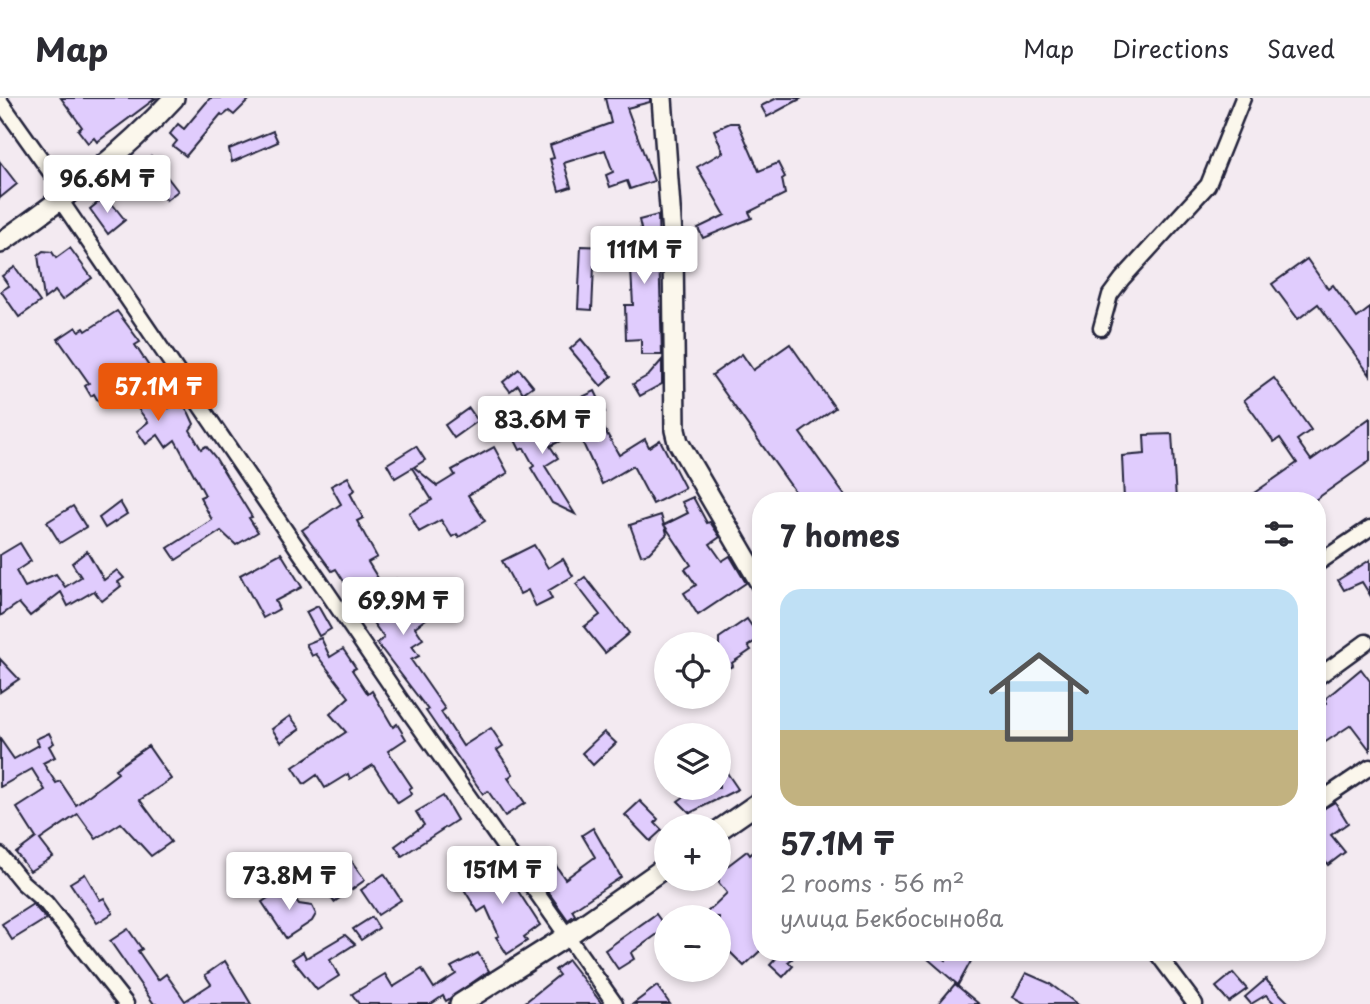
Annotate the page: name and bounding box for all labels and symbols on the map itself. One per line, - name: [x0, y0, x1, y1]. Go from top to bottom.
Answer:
- pin: 96.6M ₸: [42, 156, 172, 215]
- pin: 111M ₸: [587, 226, 701, 286]
- pin: 57.1M ₸: [93, 364, 223, 423]
- pin: 83.6M ₸: [477, 396, 607, 456]
- pin: 69.9M ₸: [338, 578, 468, 637]
- pin: 151M ₸: [445, 846, 559, 906]
- pin: 73.8M ₸: [224, 852, 354, 912]

